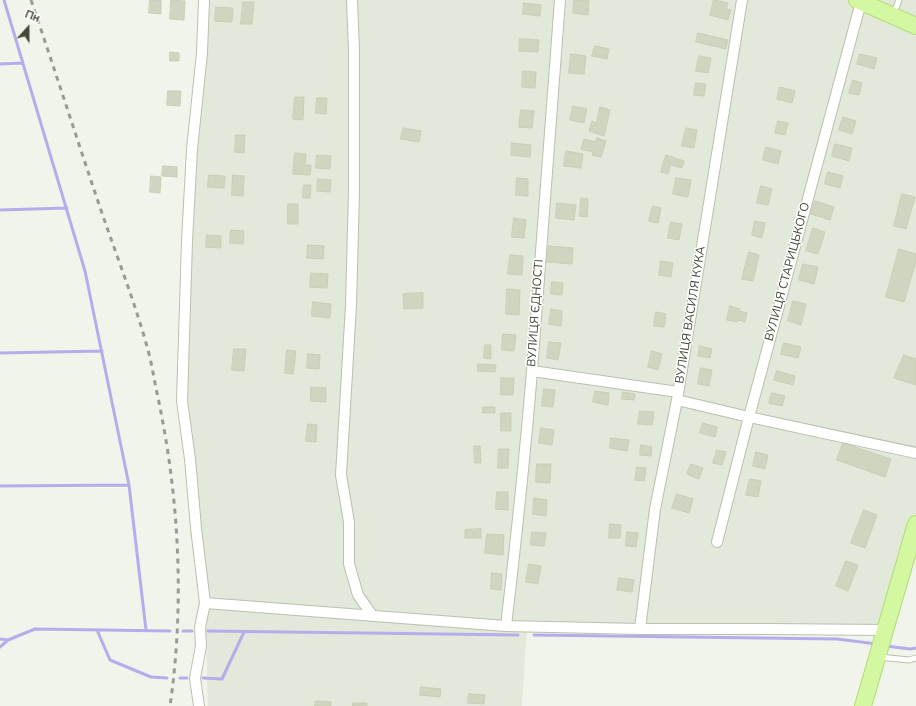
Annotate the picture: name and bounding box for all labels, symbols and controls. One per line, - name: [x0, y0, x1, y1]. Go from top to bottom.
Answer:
- text: Пн: [23, 7, 42, 26]
- north arrow: [8, 8, 48, 48]
- street label: ВУЛИЦЯ СТАРИЦЬКОГО: [763, 201, 813, 343]
- street label: ВУЛИЦЯ ВАСИЛЯ КУКА: [673, 245, 709, 385]
- street label: ВУЛИЦЯ ЄДНОСТІ: [525, 259, 547, 367]

